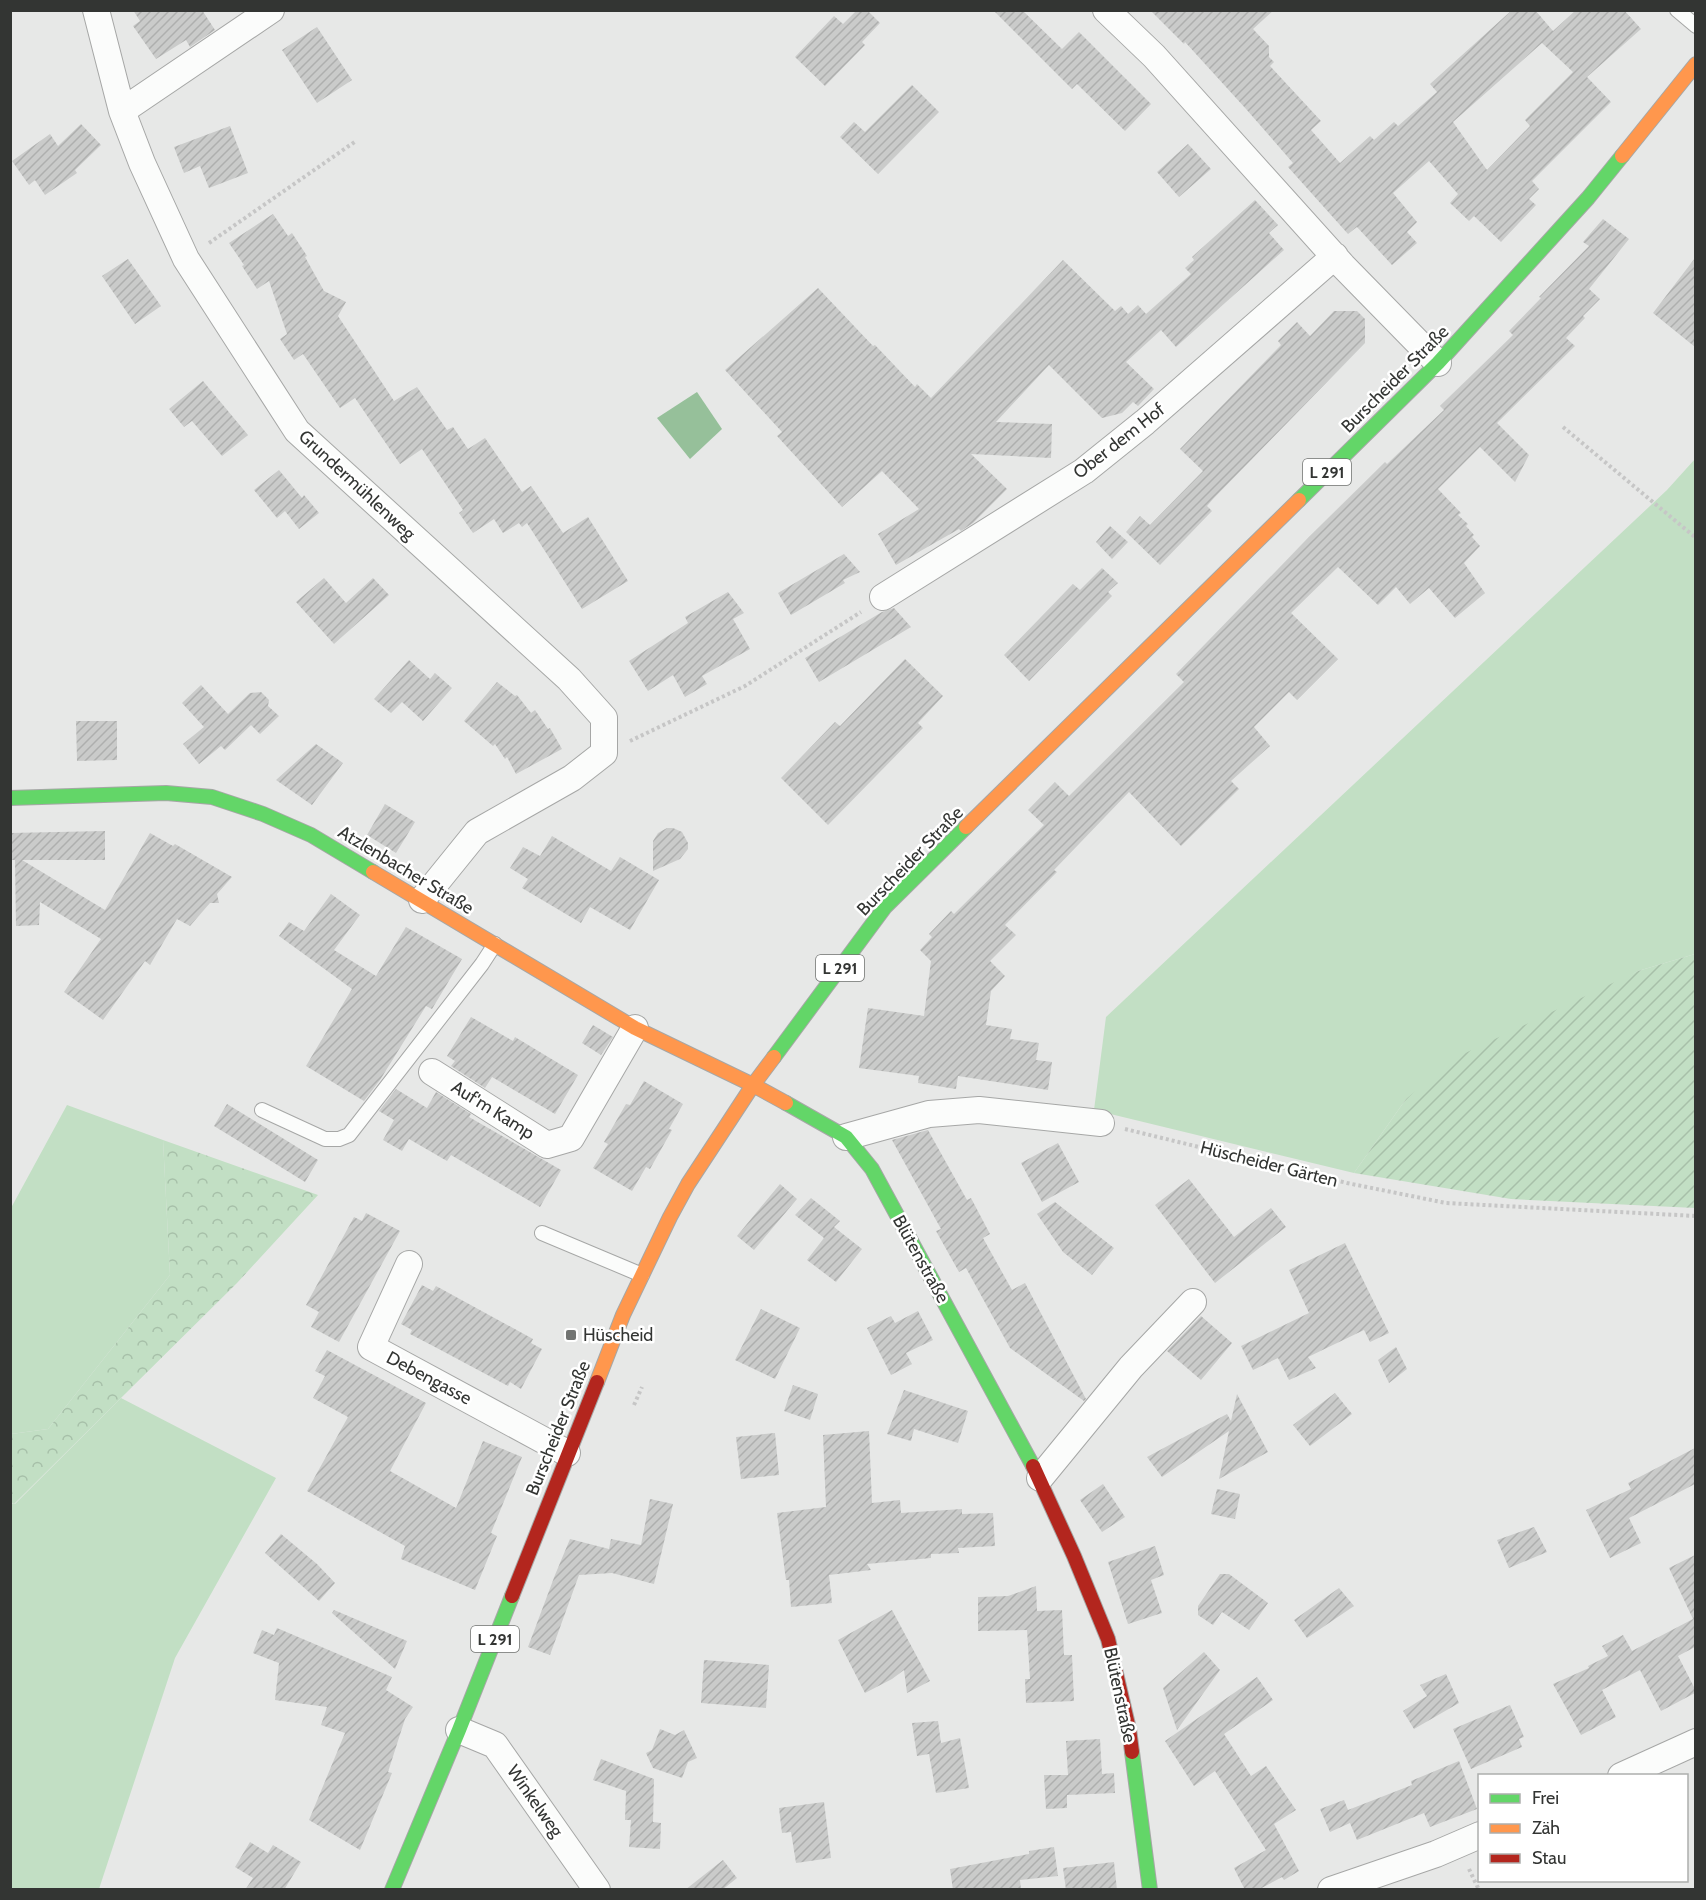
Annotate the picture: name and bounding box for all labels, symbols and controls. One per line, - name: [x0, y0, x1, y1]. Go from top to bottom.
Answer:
- street label: Burscheider Straße: [1337, 321, 1453, 437]
- street label: Ober dem Hof: [1069, 398, 1169, 484]
- street label: Grundermühlenweg: [294, 425, 421, 545]
- road number: L 291: [1303, 459, 1351, 485]
- street label: Burscheider Straße: [852, 802, 968, 920]
- street label: Atzlenbacher Straße: [334, 821, 478, 919]
- road number: L 291: [816, 955, 864, 981]
- street label: Auf'm Kamp: [447, 1076, 539, 1144]
- street label: Hüscheider Gärten: [1198, 1136, 1340, 1192]
- street label: Blütenstraße: [888, 1211, 954, 1307]
- place label: Hüscheid: [583, 1324, 653, 1346]
- marker: Hüscheid: [564, 1328, 578, 1342]
- street label: Debengasse: [383, 1346, 475, 1410]
- street label: Burscheider Straße: [521, 1358, 595, 1498]
- road number: L 291: [471, 1626, 519, 1652]
- street label: Blütenstraße: [1099, 1645, 1141, 1745]
- street label: Winkelweg: [502, 1761, 568, 1842]
- legend: [1478, 1774, 1688, 1882]
- text: Frei: [1532, 1787, 1559, 1809]
- text: Zäh: [1532, 1817, 1560, 1839]
- text: Stau: [1532, 1847, 1566, 1869]

